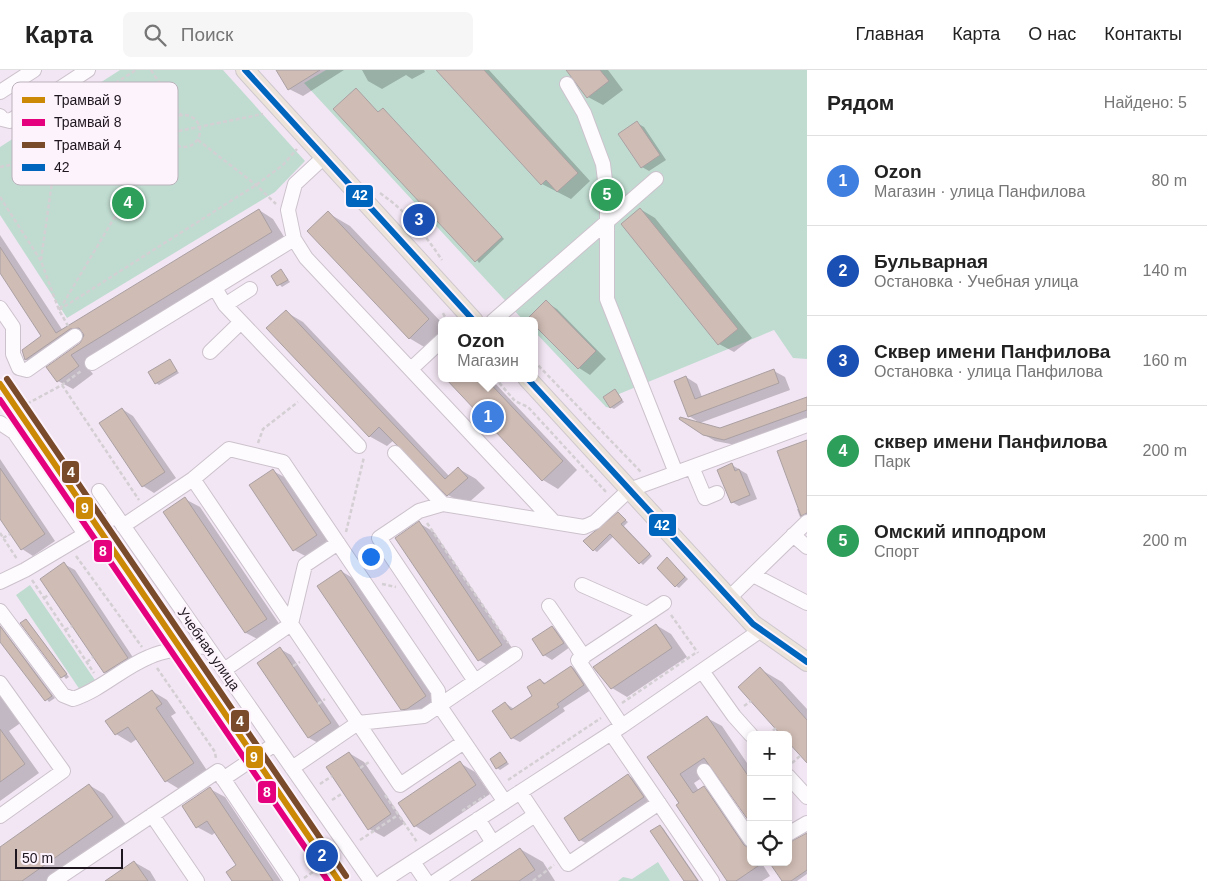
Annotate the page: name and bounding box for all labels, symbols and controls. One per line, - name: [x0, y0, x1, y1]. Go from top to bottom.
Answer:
- search box: [123, 12, 473, 57]
- text: Карта: [25, 21, 93, 48]
- icon: search: [141, 21, 169, 49]
- text: Поиск: [181, 24, 233, 45]
- text: Главная: [856, 24, 924, 44]
- text: Карта: [952, 24, 1000, 44]
- text: О нас: [1028, 24, 1076, 44]
- text: Контакты: [1104, 24, 1182, 44]
- legend: [12, 82, 178, 185]
- text: Рядом: [827, 91, 894, 114]
- text: Трамвай 9: [54, 92, 122, 108]
- text: Найдено: 5: [1104, 94, 1187, 111]
- text: Трамвай 8: [54, 114, 122, 130]
- text: Трамвай 4: [54, 137, 122, 153]
- text: 42: [54, 159, 70, 175]
- text: Ozon: [874, 161, 922, 182]
- text: 1: [839, 172, 847, 189]
- text: 80 m: [1151, 172, 1187, 189]
- pin: 5: [591, 176, 623, 214]
- text: Магазин · улица Панфилова: [874, 183, 1085, 200]
- pin: 4: [112, 184, 144, 222]
- line badge: 42: [345, 184, 374, 208]
- text: 42: [352, 187, 368, 203]
- pin: 3: [403, 201, 435, 239]
- text: Бульварная: [874, 251, 988, 272]
- text: 2: [839, 262, 847, 279]
- text: 140 m: [1143, 262, 1187, 279]
- text: Остановка · Учебная улица: [874, 273, 1078, 290]
- popup: [438, 317, 538, 382]
- text: Ozon: [457, 330, 505, 351]
- text: Сквер имени Панфилова: [874, 341, 1110, 362]
- text: Магазин: [457, 352, 519, 369]
- text: 3: [839, 352, 847, 369]
- text: 160 m: [1143, 352, 1187, 369]
- text: Остановка · улица Панфилова: [874, 363, 1103, 380]
- pin: 1: [472, 398, 504, 436]
- text: сквер имени Панфилова: [874, 431, 1107, 452]
- text: 4: [839, 442, 847, 459]
- text: 200 m: [1143, 442, 1187, 459]
- text: Парк: [874, 453, 910, 470]
- line badge: 4: [61, 460, 80, 484]
- text: 4: [67, 464, 75, 480]
- line badge: 9: [75, 496, 94, 520]
- text: 9: [81, 500, 89, 516]
- line badge: 42: [648, 513, 677, 537]
- text: 42: [654, 517, 670, 533]
- text: Омский ипподром: [874, 521, 1046, 542]
- text: 5: [839, 532, 847, 549]
- text: 200 m: [1143, 532, 1187, 549]
- line badge: 8: [93, 539, 113, 563]
- text: 8: [99, 543, 107, 559]
- text: Спорт: [874, 543, 919, 560]
- your location: [358, 544, 384, 570]
- street label: Учебная улица: [175, 605, 244, 694]
- line badge: 4: [230, 709, 250, 733]
- text: 4: [236, 713, 244, 729]
- map controls: [747, 731, 792, 866]
- button: +: [747, 731, 792, 776]
- line badge: 9: [245, 745, 264, 769]
- text: 9: [250, 749, 258, 765]
- button: −: [747, 776, 792, 821]
- line badge: 8: [257, 780, 277, 804]
- text: 8: [263, 784, 271, 800]
- button: locate: [747, 821, 792, 866]
- pin: 2: [306, 837, 338, 875]
- scale bar: [15, 846, 122, 869]
- text: 50 m: [22, 850, 53, 866]

